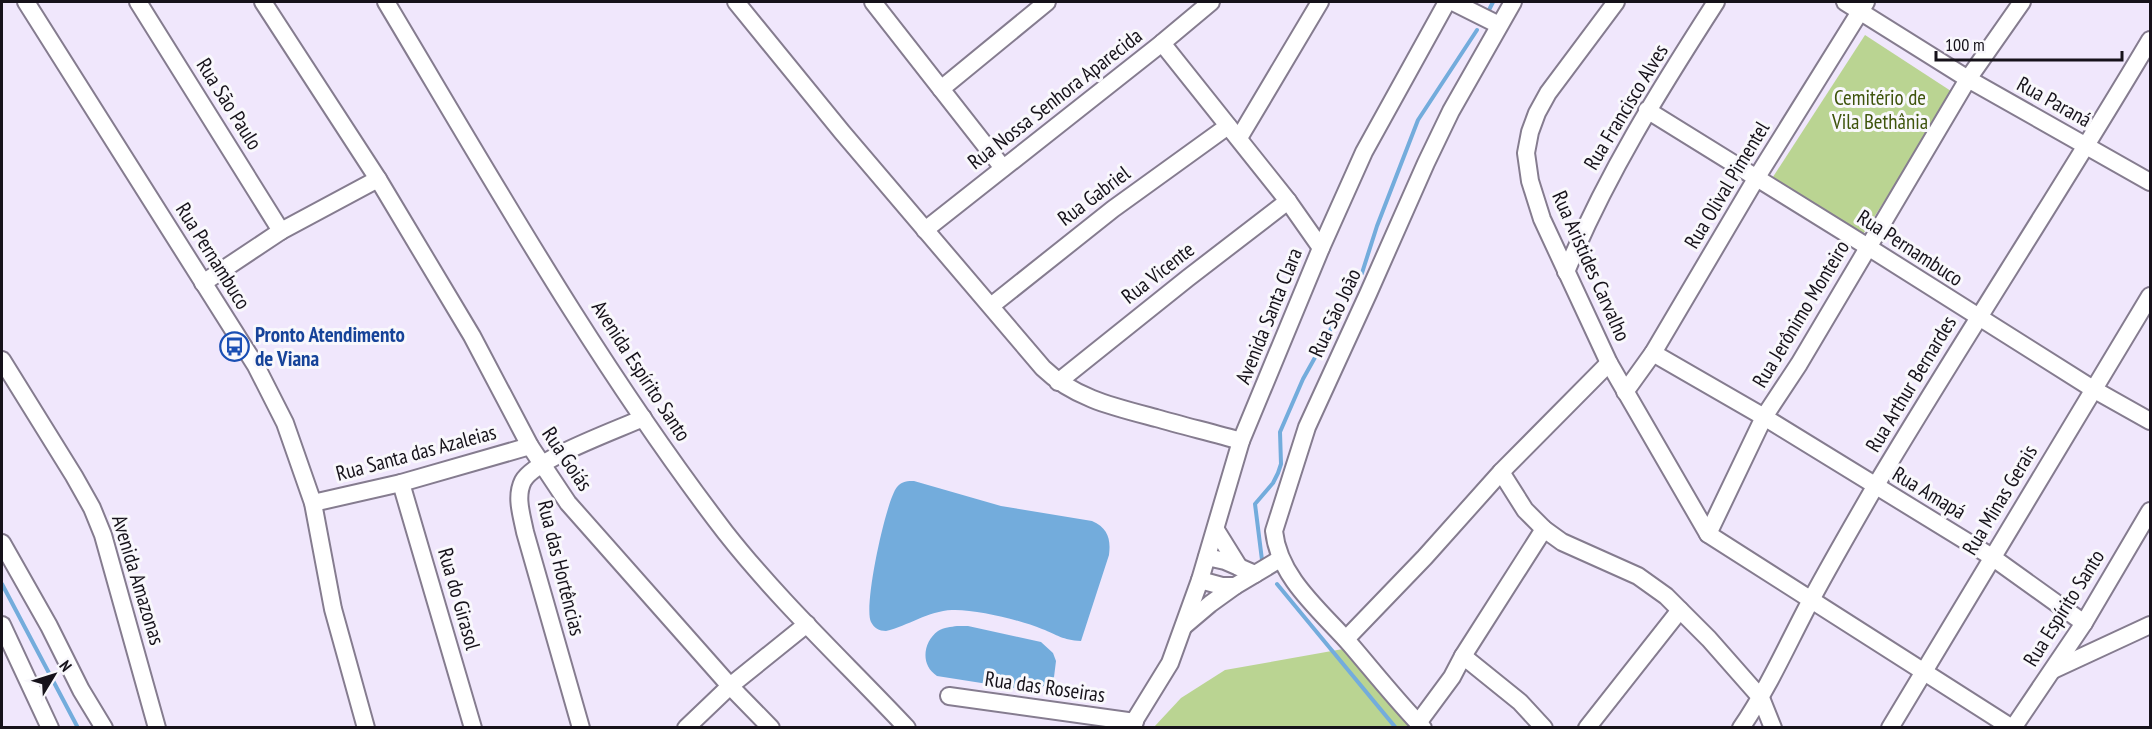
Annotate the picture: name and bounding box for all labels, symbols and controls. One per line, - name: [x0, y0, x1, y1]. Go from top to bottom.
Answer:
- street label: Rua Nossa Senhora Aparecida: [962, 22, 1147, 175]
- scale bar: [1936, 24, 2122, 62]
- text: 100 m: [1945, 33, 1985, 56]
- street label: Rua Francisco Alves: [1577, 39, 1674, 175]
- street label: Rua São Paulo: [191, 53, 268, 155]
- street label: Rua Paraná: [2012, 70, 2096, 133]
- park label: Cemitério de Vila Bethânia: [1831, 84, 1928, 135]
- street label: Rua Olival Pimentel: [1678, 116, 1775, 253]
- street label: Rua Gabriel: [1052, 160, 1135, 232]
- street label: Rua Aristides Carvalho: [1546, 186, 1637, 345]
- street label: Rua Pernambuco: [170, 197, 257, 314]
- street label: Rua Pernambuco: [1852, 203, 1968, 292]
- street label: Rua Jerônimo Monteiro: [1746, 235, 1855, 392]
- street label: Rua Vicente: [1116, 236, 1200, 309]
- street label: Avenida Santa Clara: [1229, 244, 1308, 388]
- street label: Rua São João: [1302, 264, 1367, 361]
- street label: Avenida Espírito Santo: [586, 295, 697, 446]
- street label: Rua Arthur Bernardes: [1859, 311, 1962, 457]
- place label: Pronto Atendimento de Viana: [255, 321, 405, 372]
- bus stop icon: Pronto Atendimento de Viana: [218, 331, 250, 363]
- street label: Rua Santa das Azaleias: [333, 418, 499, 487]
- street label: Rua Goiás: [536, 422, 599, 496]
- street label: Rua Minas Gerais: [1956, 440, 2043, 560]
- street label: Rua Amapá: [1888, 460, 1971, 525]
- street label: Rua das Hortências: [532, 497, 591, 638]
- street label: Avenida Amazonas: [106, 512, 171, 648]
- street label: Rua Espírito Santo: [2017, 544, 2110, 671]
- street label: Rua do Girasol: [432, 545, 487, 653]
- north arrow: [24, 645, 84, 705]
- text: N: [55, 656, 76, 675]
- street label: Rua das Roseiras: [983, 665, 1107, 708]

